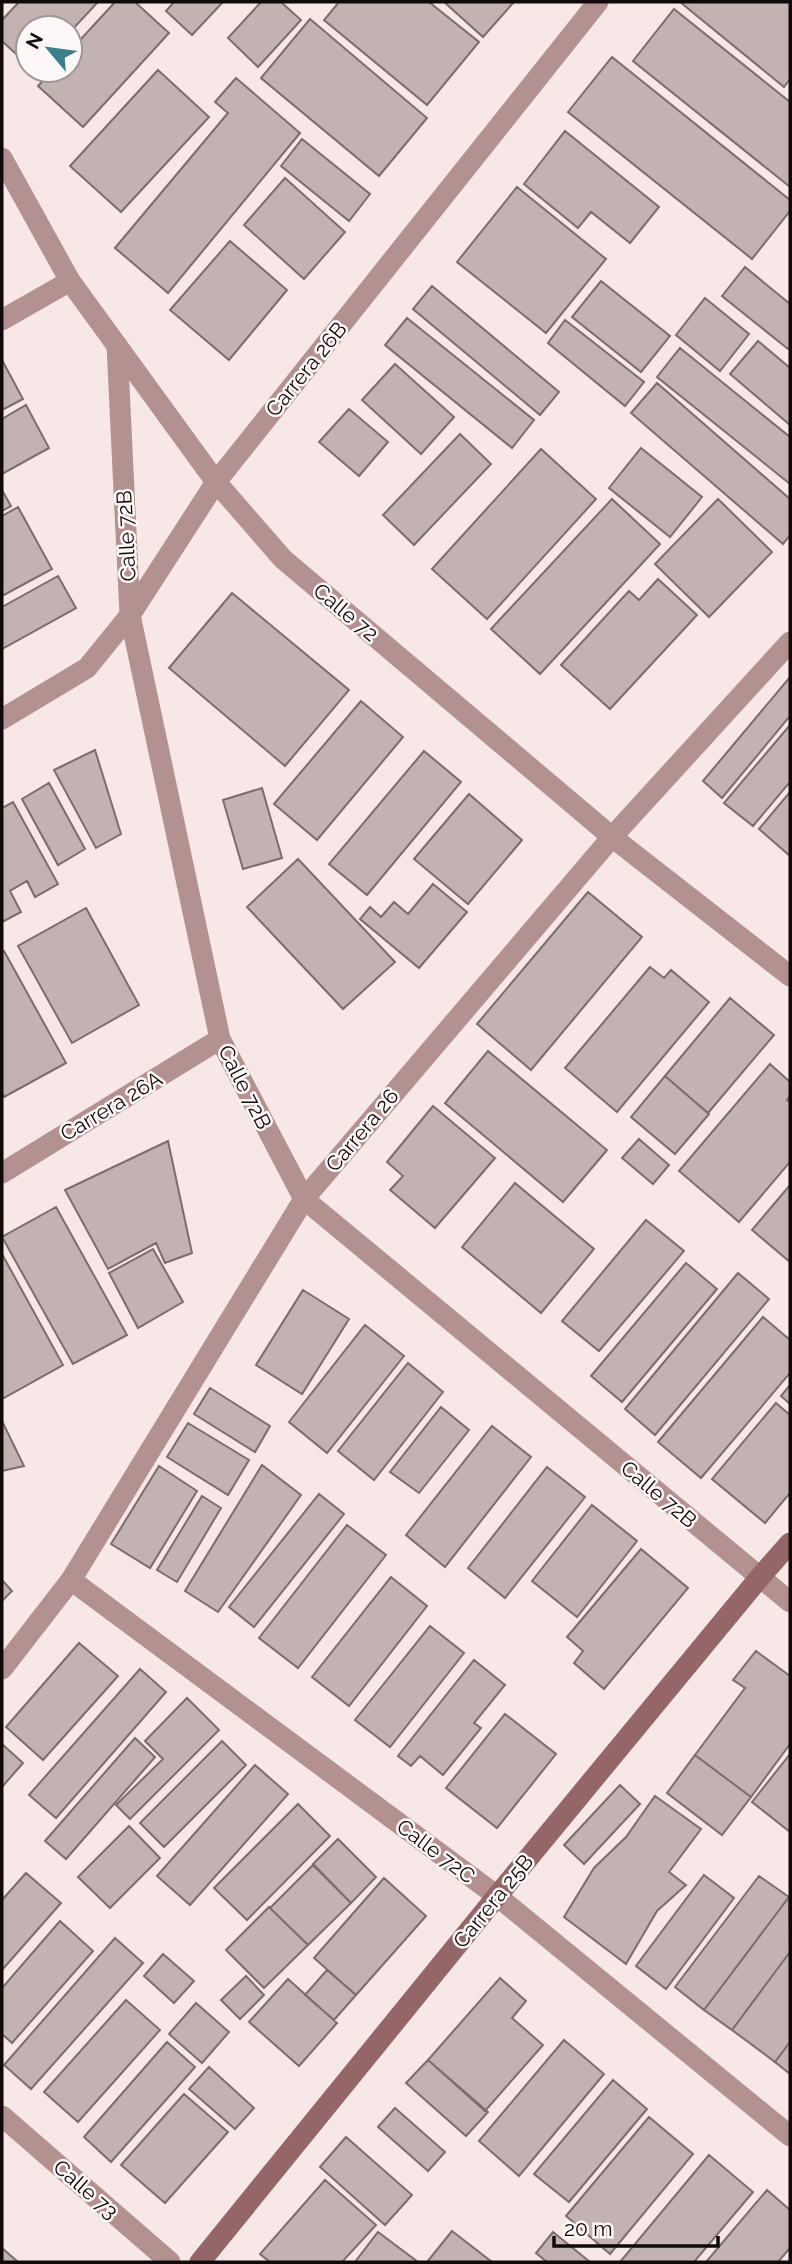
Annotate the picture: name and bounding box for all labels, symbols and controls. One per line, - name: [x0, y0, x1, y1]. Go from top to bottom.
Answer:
- north arrow: [14, 14, 84, 84]
- text: N: [21, 29, 47, 52]
- street label: Carrera 26B: [260, 317, 352, 421]
- street label: Calle 72B: [111, 490, 141, 582]
- street label: Calle 72: [308, 578, 384, 646]
- street label: Calle 72B: [213, 1041, 277, 1133]
- street label: Carrera 26A: [56, 1066, 166, 1146]
- street label: Carrera 26: [320, 1084, 404, 1176]
- street label: Calle 72B: [616, 1455, 702, 1533]
- street label: Calle 72C: [392, 1813, 480, 1889]
- street label: Carrera 25B: [448, 1849, 538, 1953]
- street label: Calle 73: [49, 2154, 123, 2224]
- scale bar: [554, 2204, 718, 2248]
- text: 20 m: [564, 2216, 612, 2241]

